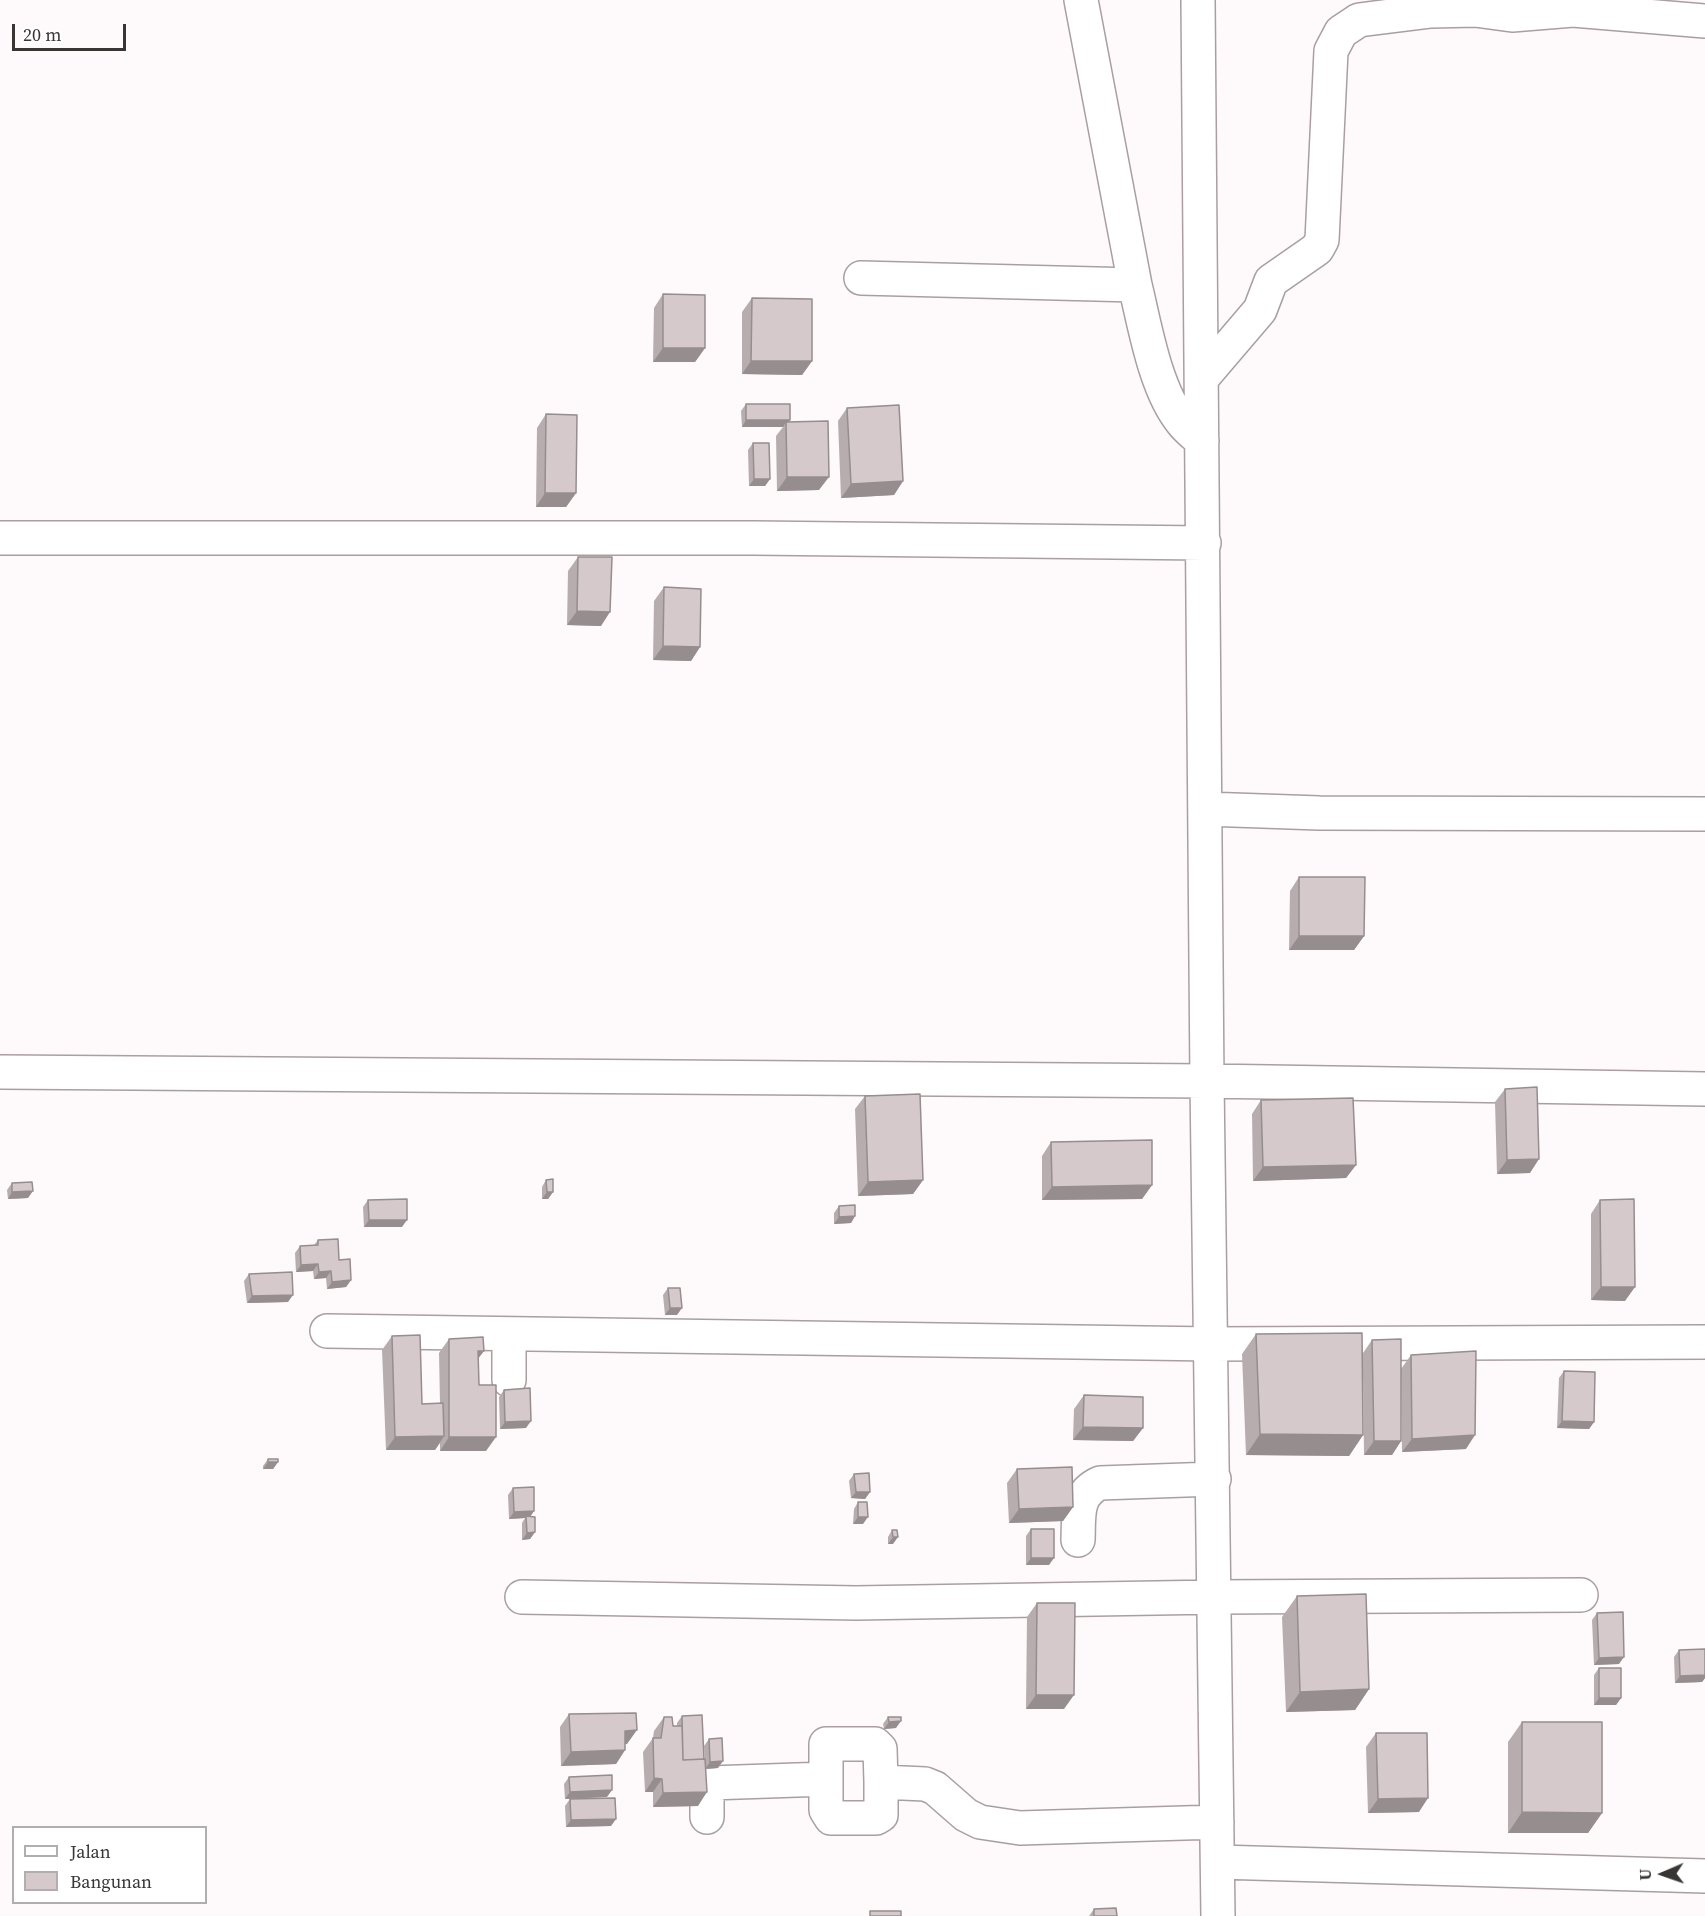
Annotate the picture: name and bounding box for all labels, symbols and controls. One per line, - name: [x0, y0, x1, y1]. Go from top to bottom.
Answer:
- scale bar: [15, 12, 129, 50]
- text: 20 m: [23, 22, 61, 47]
- legend: [12, 1826, 207, 1904]
- text: Jalan: [70, 1839, 111, 1864]
- north arrow: [1633, 1844, 1693, 1904]
- text: U: [1634, 1868, 1656, 1881]
- text: Bangunan: [70, 1869, 152, 1894]

